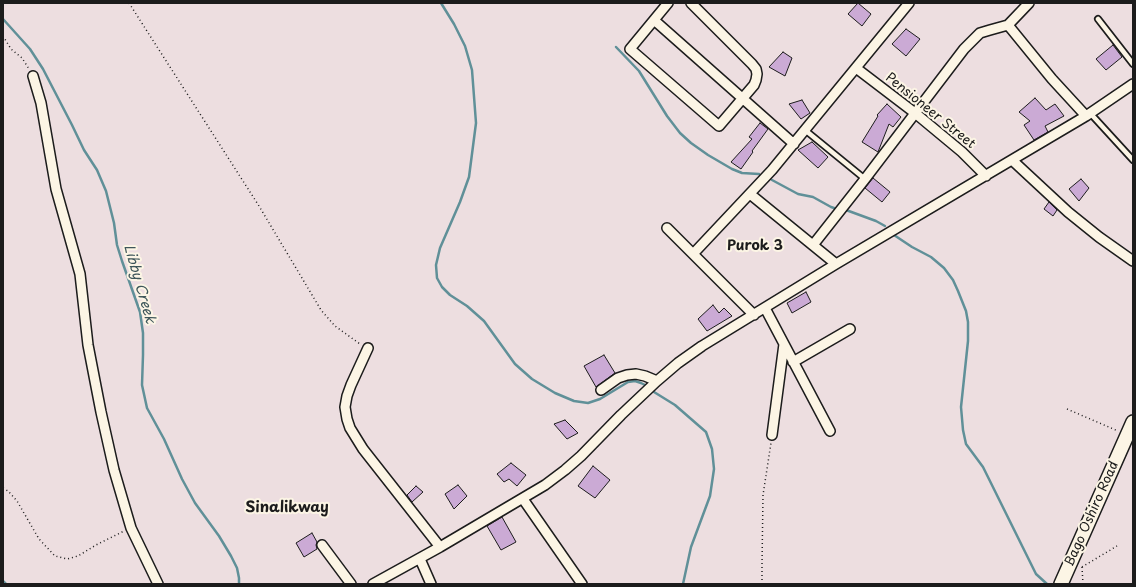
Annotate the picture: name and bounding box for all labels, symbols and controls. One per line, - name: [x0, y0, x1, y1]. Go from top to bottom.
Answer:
- street label: Pensioneer Street: [882, 70, 978, 152]
- district label: Purok 3: [727, 238, 783, 254]
- water label: Libby Creek: [120, 243, 158, 325]
- street label: Bago Oshiro Road: [1062, 459, 1122, 569]
- district label: Sinalikway: [245, 499, 329, 517]

